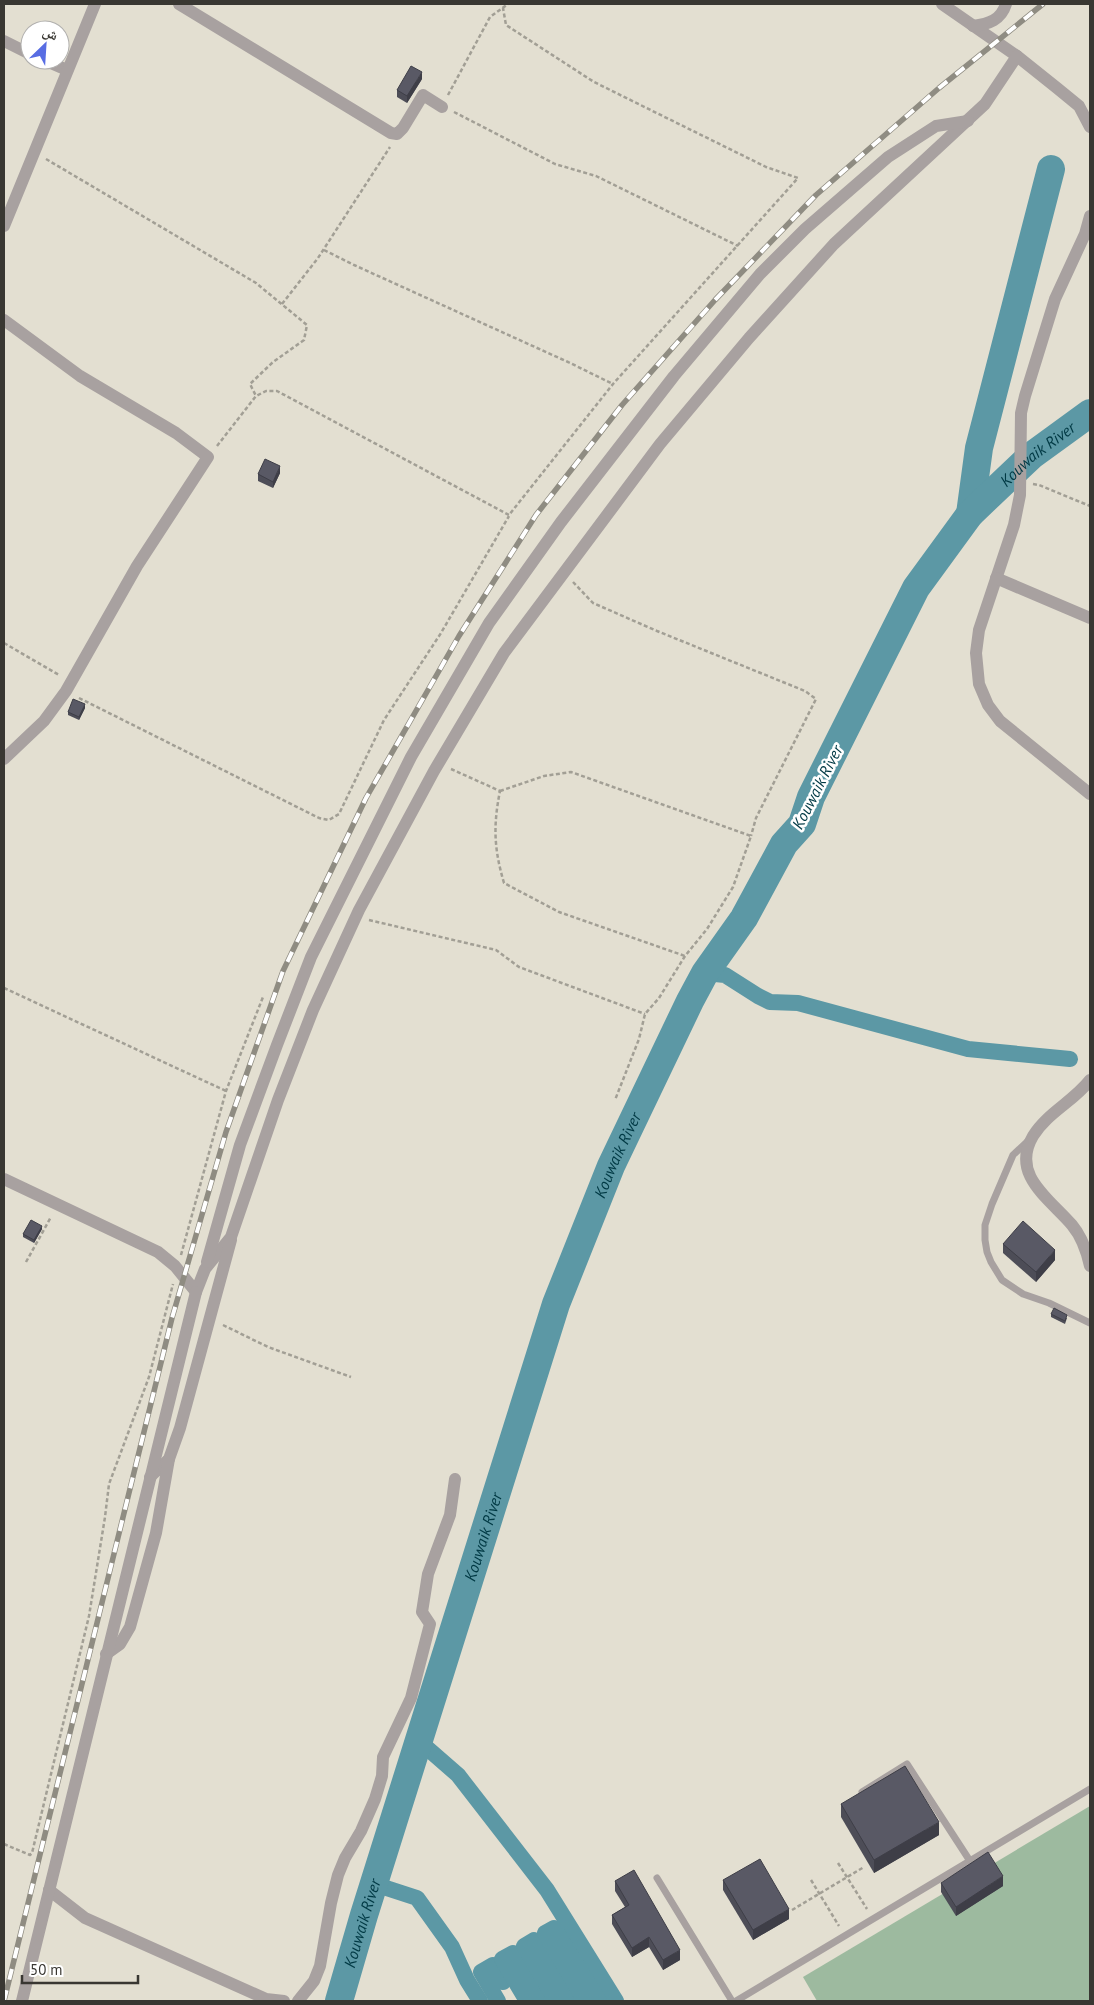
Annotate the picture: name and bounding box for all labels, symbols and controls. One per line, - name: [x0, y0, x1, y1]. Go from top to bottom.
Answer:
- north arrow: [20, 20, 70, 70]
- text: ش: [40, 22, 61, 45]
- water label: Kouwaik River: [995, 416, 1080, 491]
- water label: Kouwaik River: [787, 740, 847, 832]
- water label: Kouwaik River: [589, 1108, 646, 1201]
- water label: Kouwaik River: [460, 1488, 507, 1583]
- water label: Kouwaik River: [339, 1875, 385, 1970]
- scale bar: [22, 1952, 139, 1984]
- text: 50 m: [30, 1960, 63, 1979]

